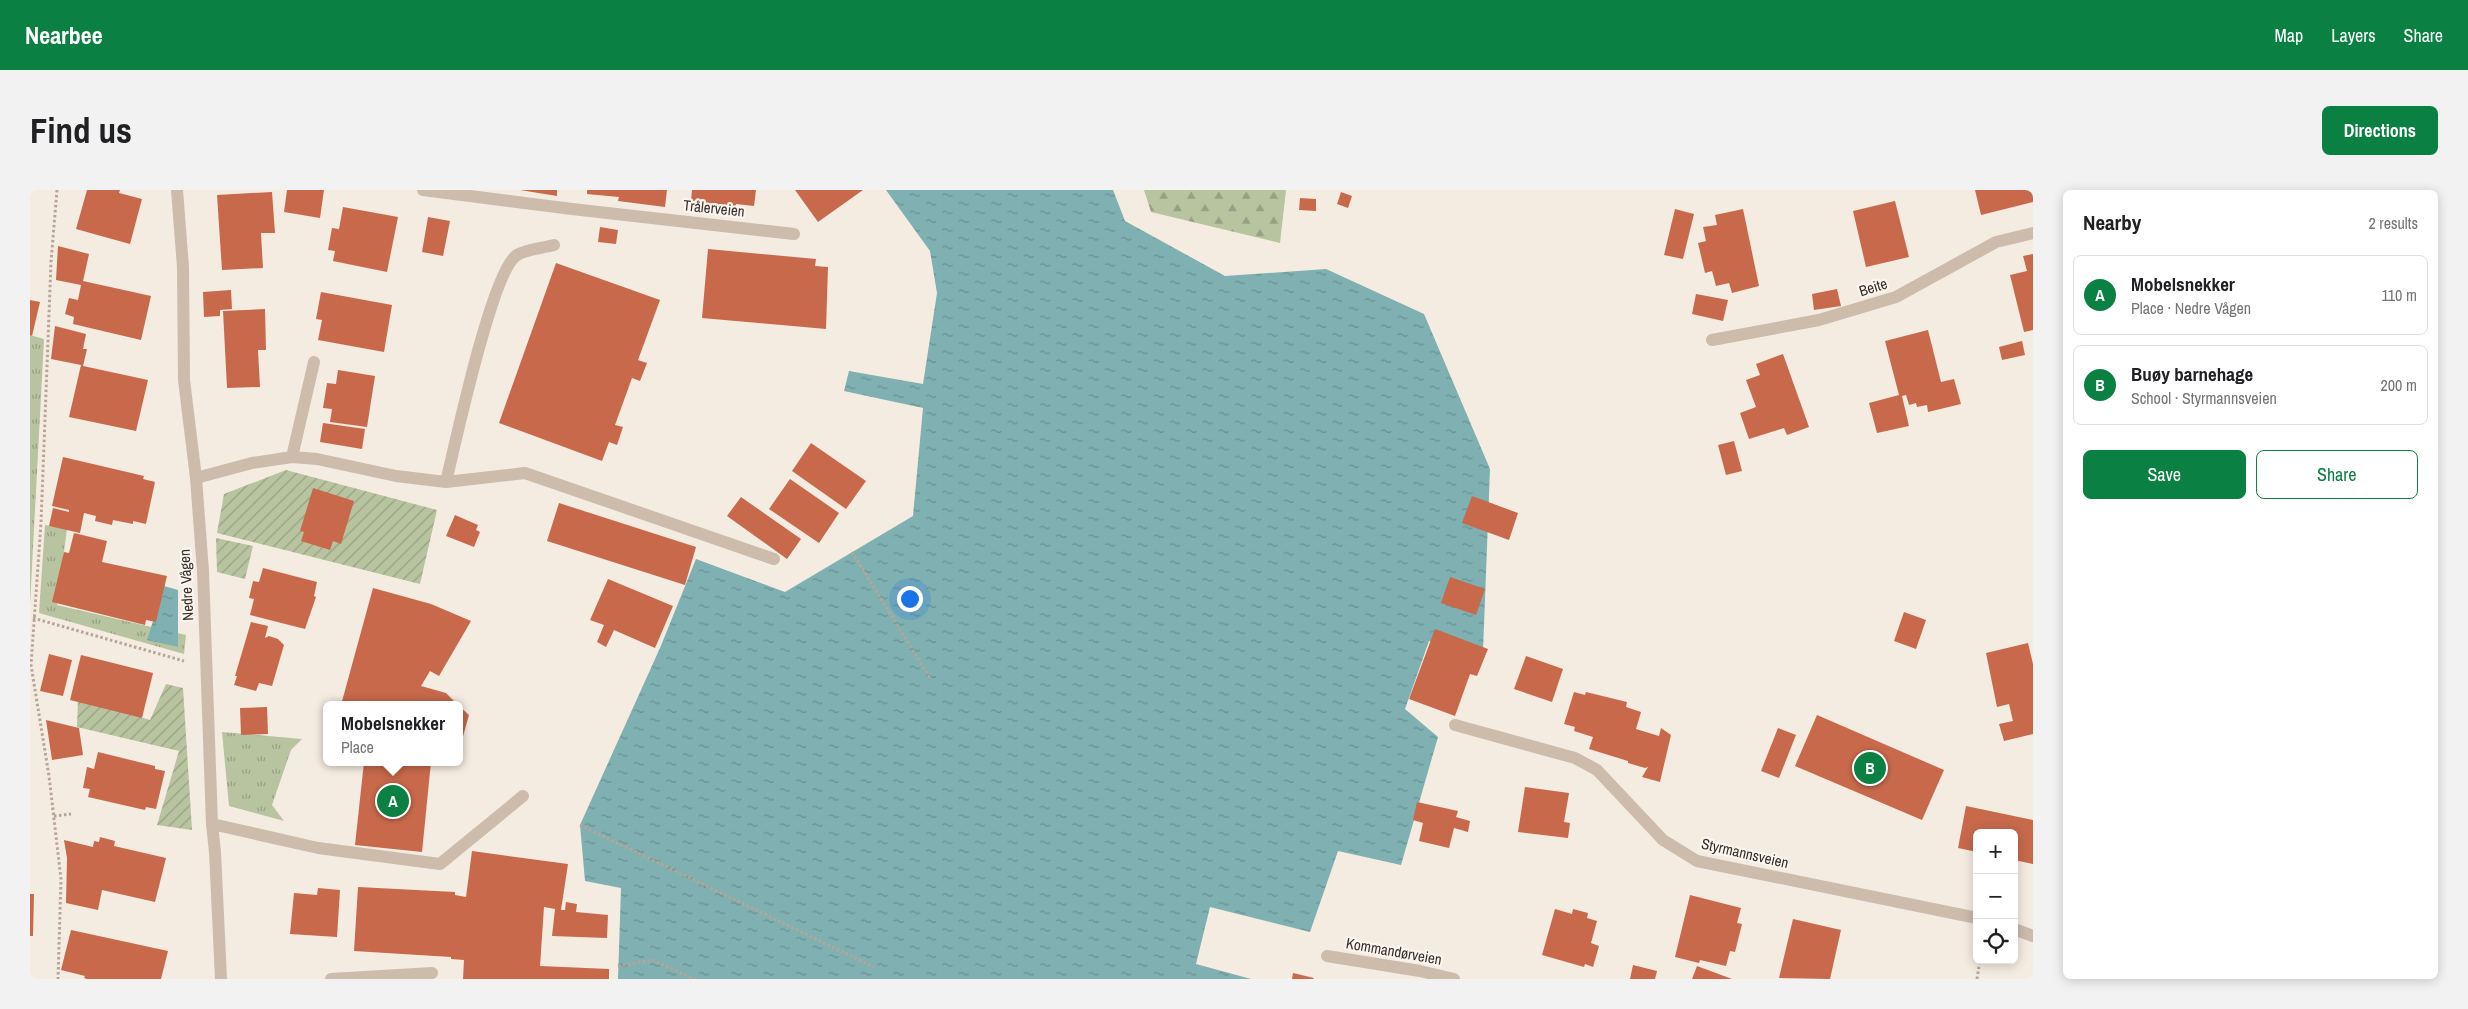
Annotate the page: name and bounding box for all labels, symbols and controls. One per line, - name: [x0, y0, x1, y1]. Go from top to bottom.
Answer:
- text: Nearbee: [25, 19, 103, 51]
- text: Map: [2275, 23, 2303, 48]
- text: Layers: [2331, 23, 2376, 48]
- text: Share: [2404, 23, 2443, 48]
- button: Directions: [2322, 106, 2438, 155]
- text: Find us: [30, 107, 132, 154]
- street label: Trålerveien: [682, 194, 746, 222]
- text: Nearby: [2083, 208, 2141, 237]
- text: 2 results: [2368, 212, 2418, 234]
- text: Mobelsnekker: [2131, 271, 2235, 297]
- street label: Beite: [1856, 273, 1890, 301]
- text: A: [2095, 284, 2105, 306]
- text: 110 m: [2381, 284, 2417, 306]
- text: Place · Nedre Vågen: [2131, 297, 2251, 319]
- text: Buøy barnehage: [2131, 361, 2253, 387]
- text: B: [2095, 374, 2105, 396]
- text: 200 m: [2381, 374, 2417, 396]
- text: School · Styrmannsveien: [2131, 387, 2277, 409]
- button: Save: [2083, 450, 2246, 499]
- button: Share: [2256, 450, 2418, 499]
- street label: Nedre Vågen: [174, 549, 198, 621]
- your location: [897, 586, 923, 612]
- popup: [323, 701, 463, 766]
- text: Mobelsnekker: [341, 710, 445, 736]
- text: Place: [341, 736, 374, 758]
- pin: B: [1854, 749, 1886, 787]
- pin: A: [377, 782, 409, 820]
- map controls: [1973, 829, 2018, 964]
- button: +: [1973, 829, 2018, 874]
- street label: Styrmannsveien: [1699, 833, 1791, 873]
- button: −: [1973, 874, 2018, 919]
- button: locate: [1973, 919, 2018, 964]
- street label: Kommandørveien: [1344, 932, 1444, 970]

